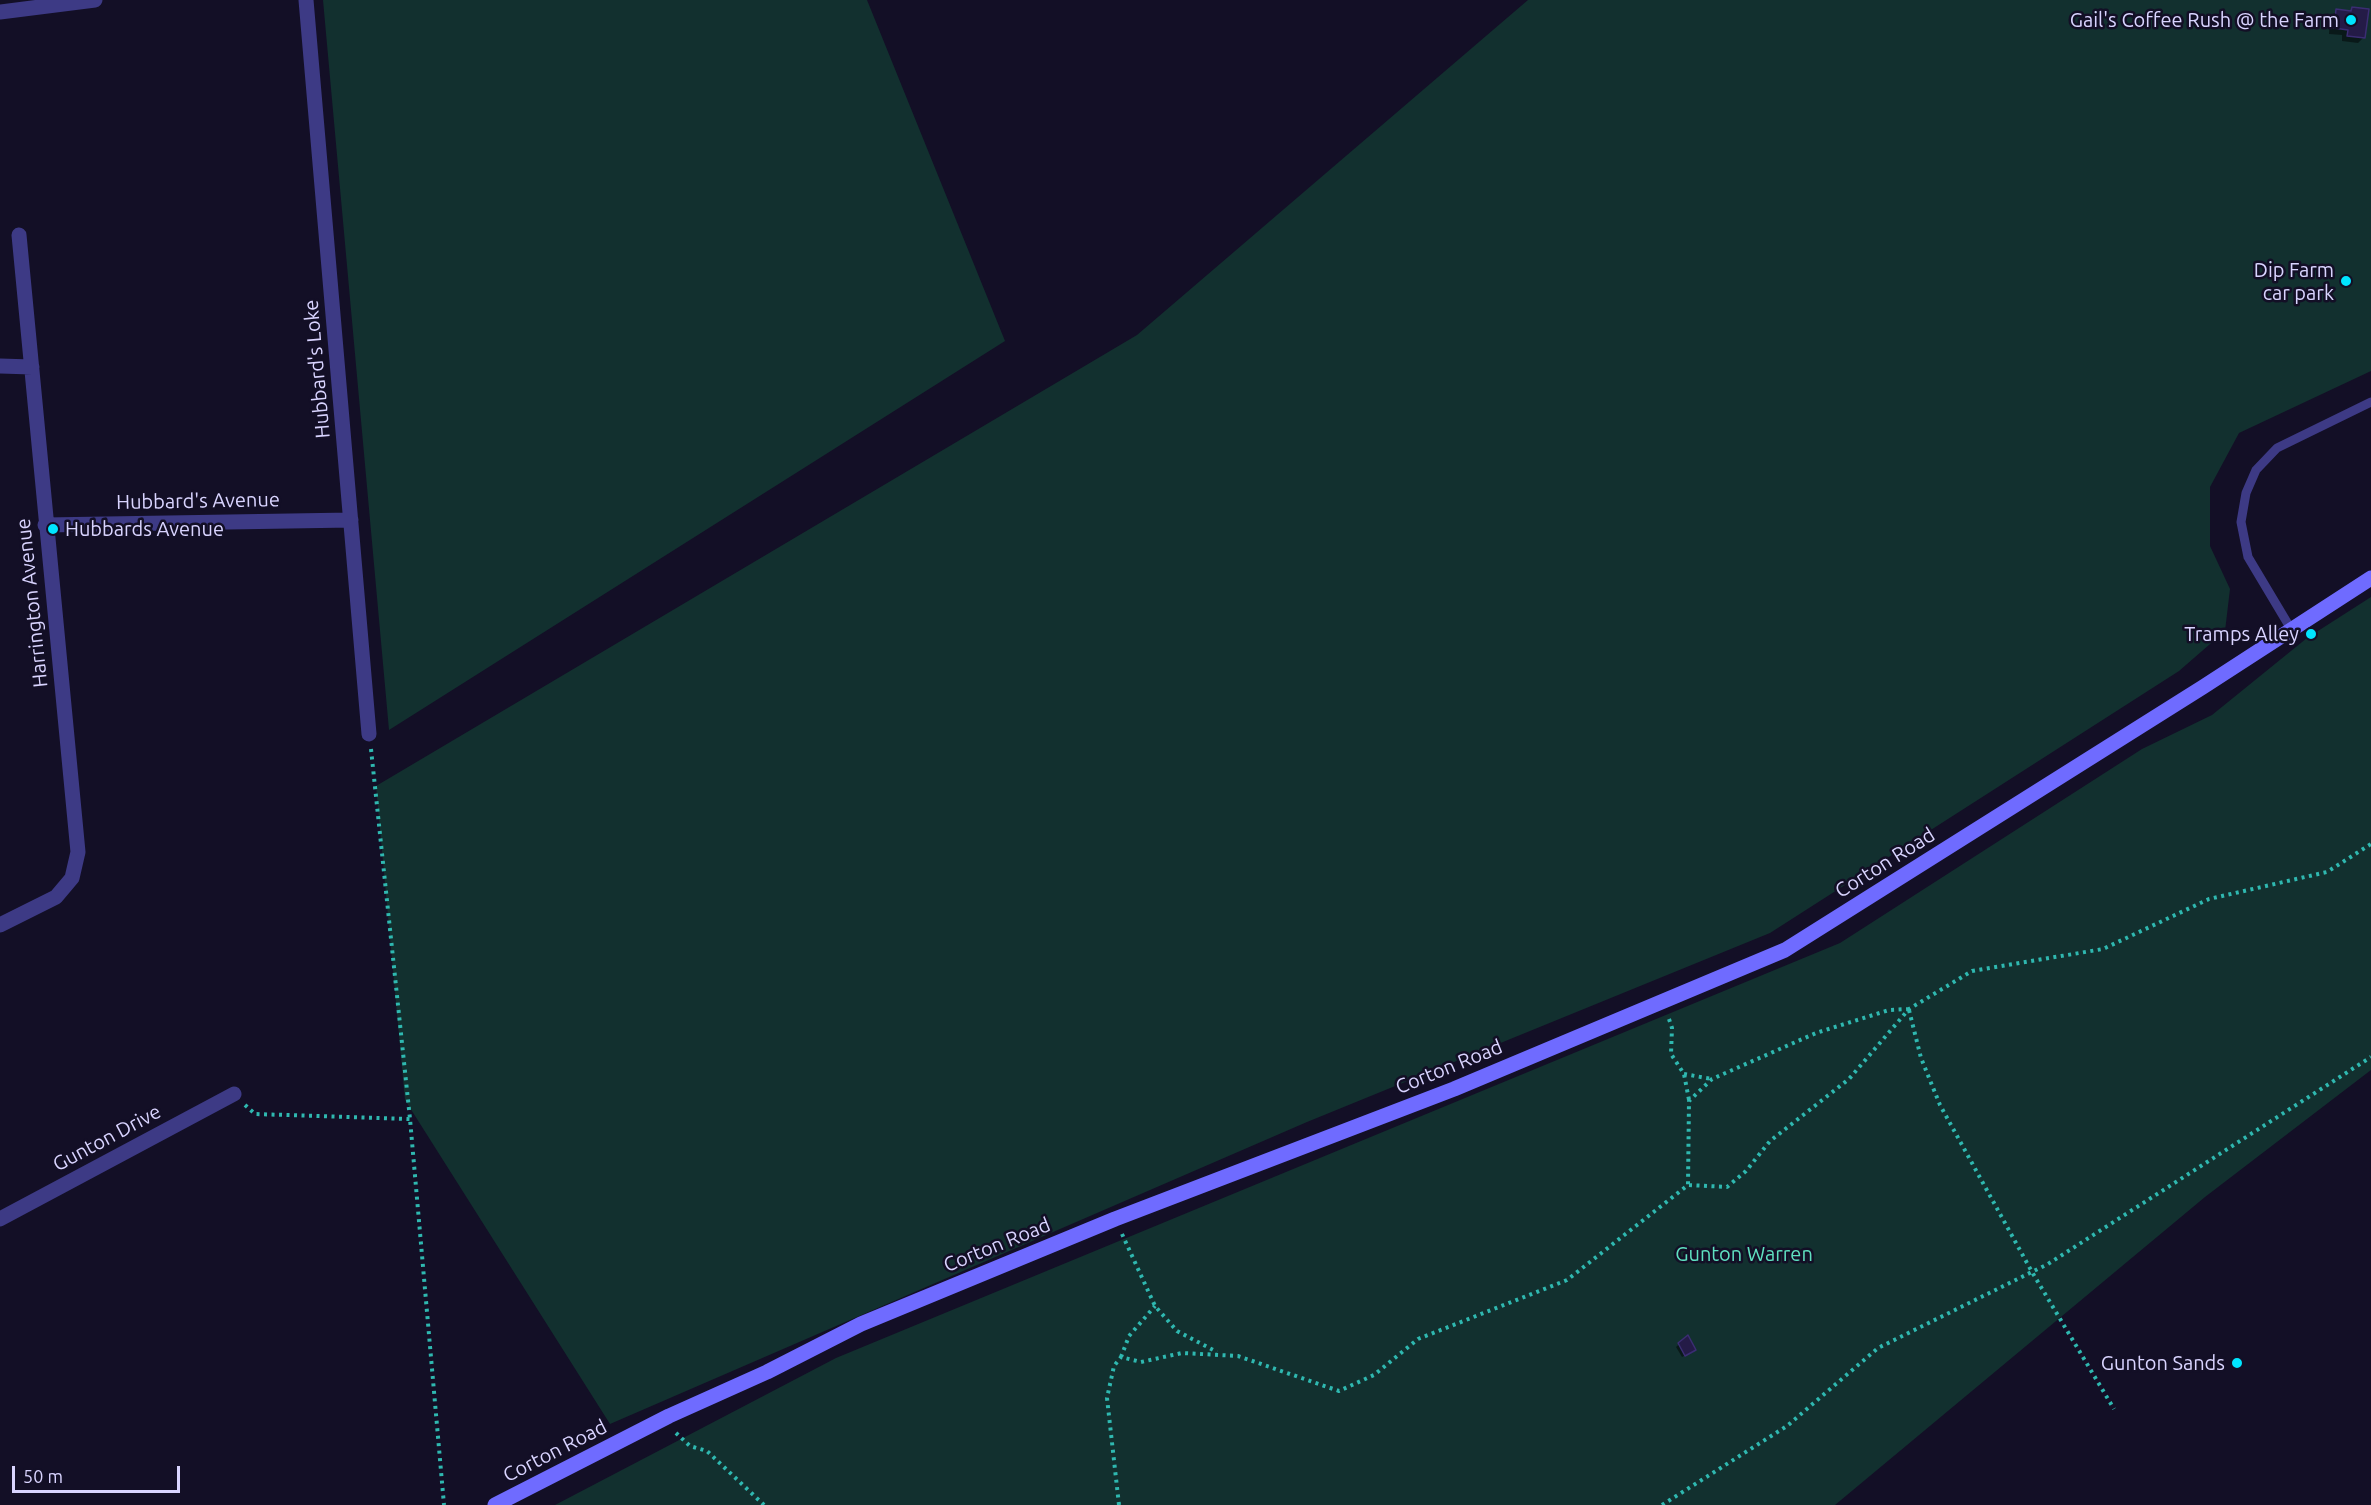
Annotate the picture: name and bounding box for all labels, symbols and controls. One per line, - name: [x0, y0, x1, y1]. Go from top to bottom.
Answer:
- place label: Gail's Coffee Rush @ the Farm: [2070, 8, 2339, 32]
- marker: Gail's Coffee Rush @ the Farm: [2344, 13, 2358, 27]
- place label: Dip Farm car park: [2254, 258, 2334, 305]
- marker: Dip Farm car park: [2339, 274, 2353, 288]
- street label: Hubbard's Loke: [299, 299, 335, 439]
- street label: Hubbard's Avenue: [116, 488, 280, 514]
- street label: Harrington Avenue: [11, 517, 53, 689]
- place label: Hubbards Avenue: [65, 517, 224, 541]
- marker: Hubbards Avenue: [46, 522, 60, 536]
- place label: Tramps Alley: [2184, 622, 2299, 646]
- marker: Tramps Alley: [2304, 627, 2318, 641]
- street label: Corton Road: [1831, 823, 1939, 903]
- street label: Corton Road: [1392, 1035, 1506, 1099]
- street label: Gunton Drive: [49, 1099, 165, 1177]
- street label: Corton Road: [940, 1213, 1054, 1277]
- park label: Gunton Warren: [1675, 1242, 1813, 1266]
- place label: Gunton Sands: [2101, 1351, 2225, 1375]
- marker: Gunton Sands: [2230, 1356, 2244, 1370]
- street label: Corton Road: [499, 1415, 611, 1487]
- scale bar: [15, 1454, 183, 1492]
- text: 50 m: [23, 1466, 63, 1486]

